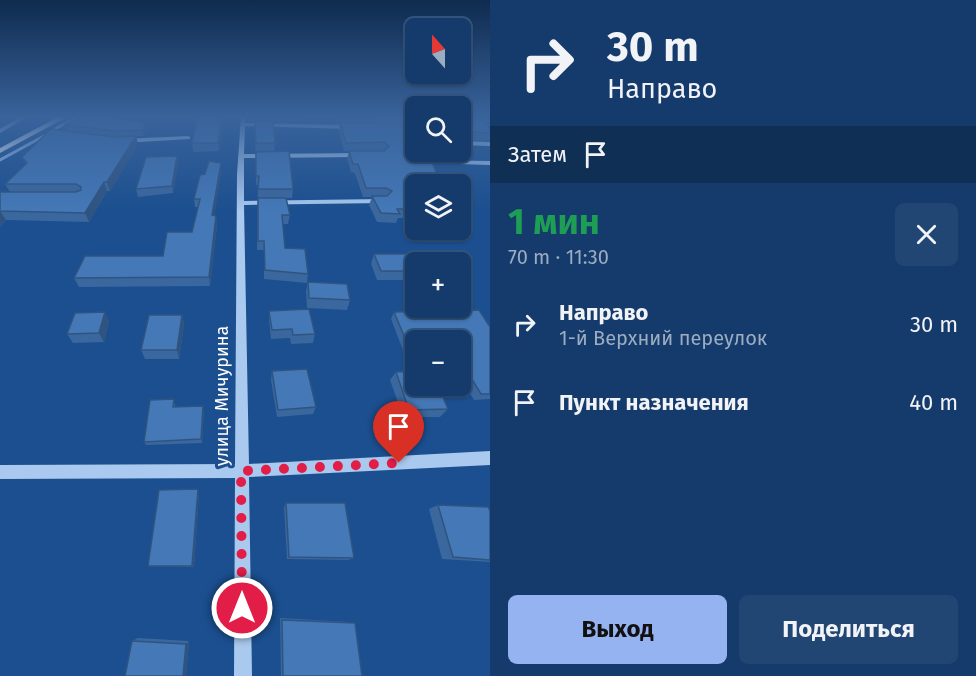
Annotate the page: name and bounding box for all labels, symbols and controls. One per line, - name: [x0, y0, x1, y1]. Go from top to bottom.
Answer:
- north arrow: [405, 18, 471, 84]
- map controls: [405, 18, 471, 396]
- text: 30 m: [607, 22, 699, 72]
- icon: right: [508, 24, 586, 102]
- text: Направо: [607, 73, 717, 105]
- button: search: [405, 96, 471, 162]
- icon: arrive: [579, 138, 612, 171]
- text: Затем: [508, 141, 567, 168]
- button: layers: [405, 174, 471, 240]
- text: 1 мин: [508, 200, 600, 244]
- button: close: [895, 203, 958, 266]
- text: 70 m · 11:30: [508, 245, 609, 269]
- button: +: [405, 252, 471, 318]
- text: Направо: [559, 299, 648, 326]
- icon: right: [508, 308, 541, 341]
- text: 30 m: [910, 311, 958, 338]
- street label: улица Мичурина: [211, 326, 233, 466]
- text: 1-й Верхний переулок: [559, 326, 767, 350]
- button: −: [405, 330, 471, 396]
- icon: arrive: [508, 386, 541, 419]
- text: Пункт назначения: [559, 389, 749, 416]
- text: 40 m: [909, 389, 958, 416]
- pin: [373, 401, 424, 463]
- icon: arrive: [382, 410, 415, 443]
- position arrow: [210, 576, 274, 640]
- button: Выход: [508, 595, 727, 664]
- button: Поделиться: [739, 595, 958, 664]

